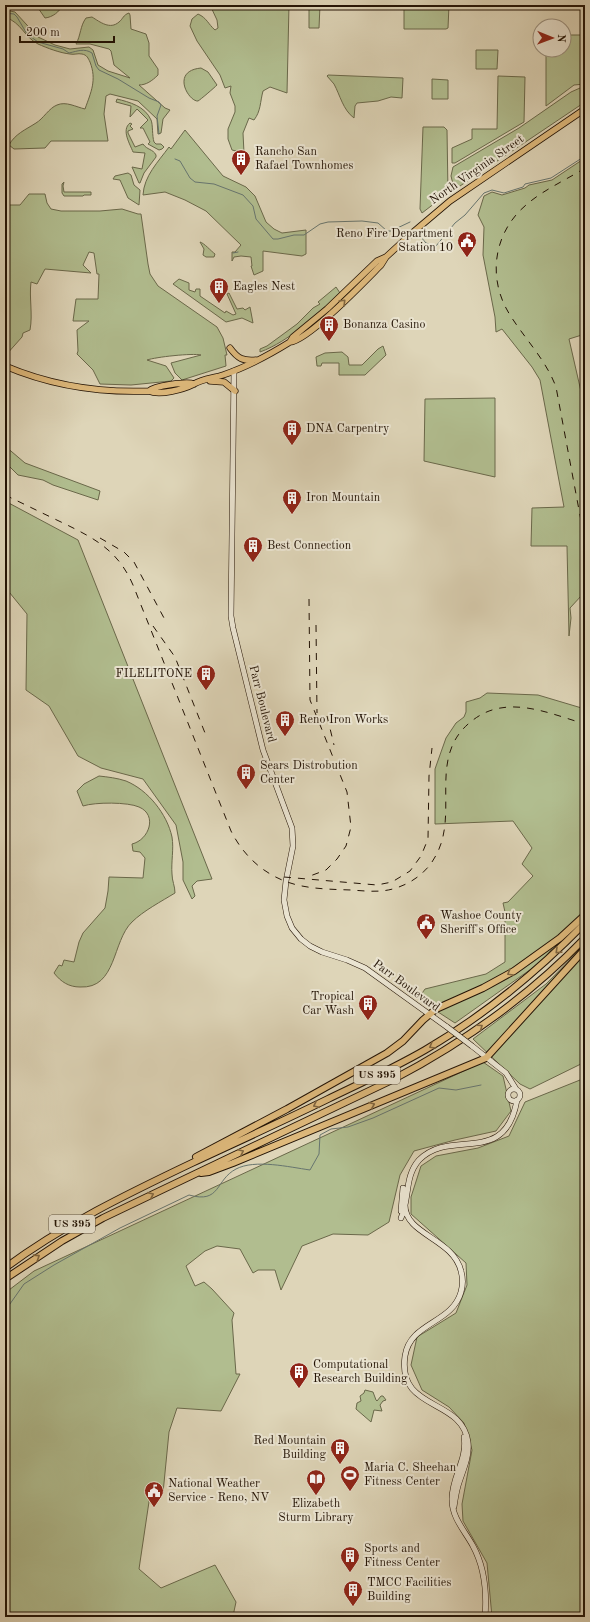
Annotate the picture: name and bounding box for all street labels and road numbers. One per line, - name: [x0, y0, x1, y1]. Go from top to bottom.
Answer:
- street label: North Virginia Street: [428, 133, 526, 207]
- street label: Parr Boulevard: [247, 664, 277, 744]
- street label: Parr Boulevard: [370, 958, 442, 1014]
- road number: US 395: [354, 1066, 400, 1084]
- road number: US 395: [49, 1215, 95, 1233]

